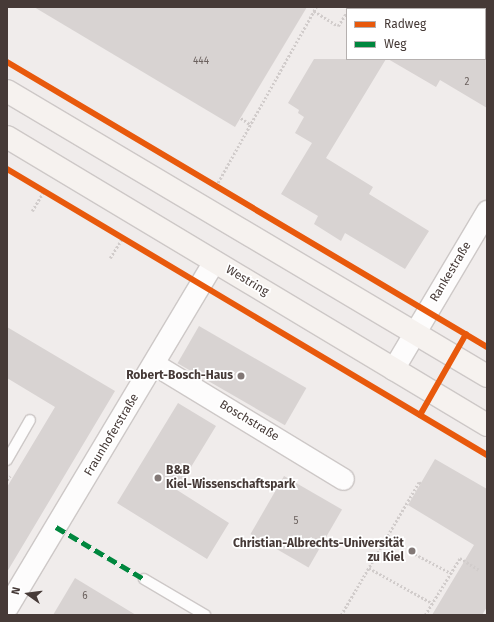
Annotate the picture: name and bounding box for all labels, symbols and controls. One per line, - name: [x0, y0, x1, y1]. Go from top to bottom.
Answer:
- legend: [346, 8, 486, 60]
- text: Radweg: [384, 17, 426, 31]
- text: Weg: [384, 37, 407, 51]
- house number: 444: [193, 56, 209, 68]
- house number: 2: [465, 77, 469, 89]
- street label: Rankestraße: [427, 239, 475, 305]
- street label: Westring: [223, 263, 271, 299]
- place label: Robert-Bosch-Haus: [126, 369, 233, 383]
- marker: Robert-Bosch-Haus: [236, 371, 246, 381]
- street label: Fraunhoferstraße: [82, 391, 142, 479]
- street label: Boschstraße: [217, 398, 281, 444]
- place label: B&B Kiel-Wissenschaftspark: [166, 464, 295, 492]
- marker: B&B Kiel-Wissenschaftspark: [153, 473, 163, 483]
- house number: 5: [293, 516, 299, 528]
- place label: Christian-Albrechts-Universität zu Kiel: [233, 537, 404, 565]
- marker: Christian-Albrechts-Universität zu Kiel: [407, 546, 417, 556]
- north arrow: [8, 574, 48, 614]
- text: N: [9, 586, 23, 596]
- house number: 6: [82, 591, 88, 603]

